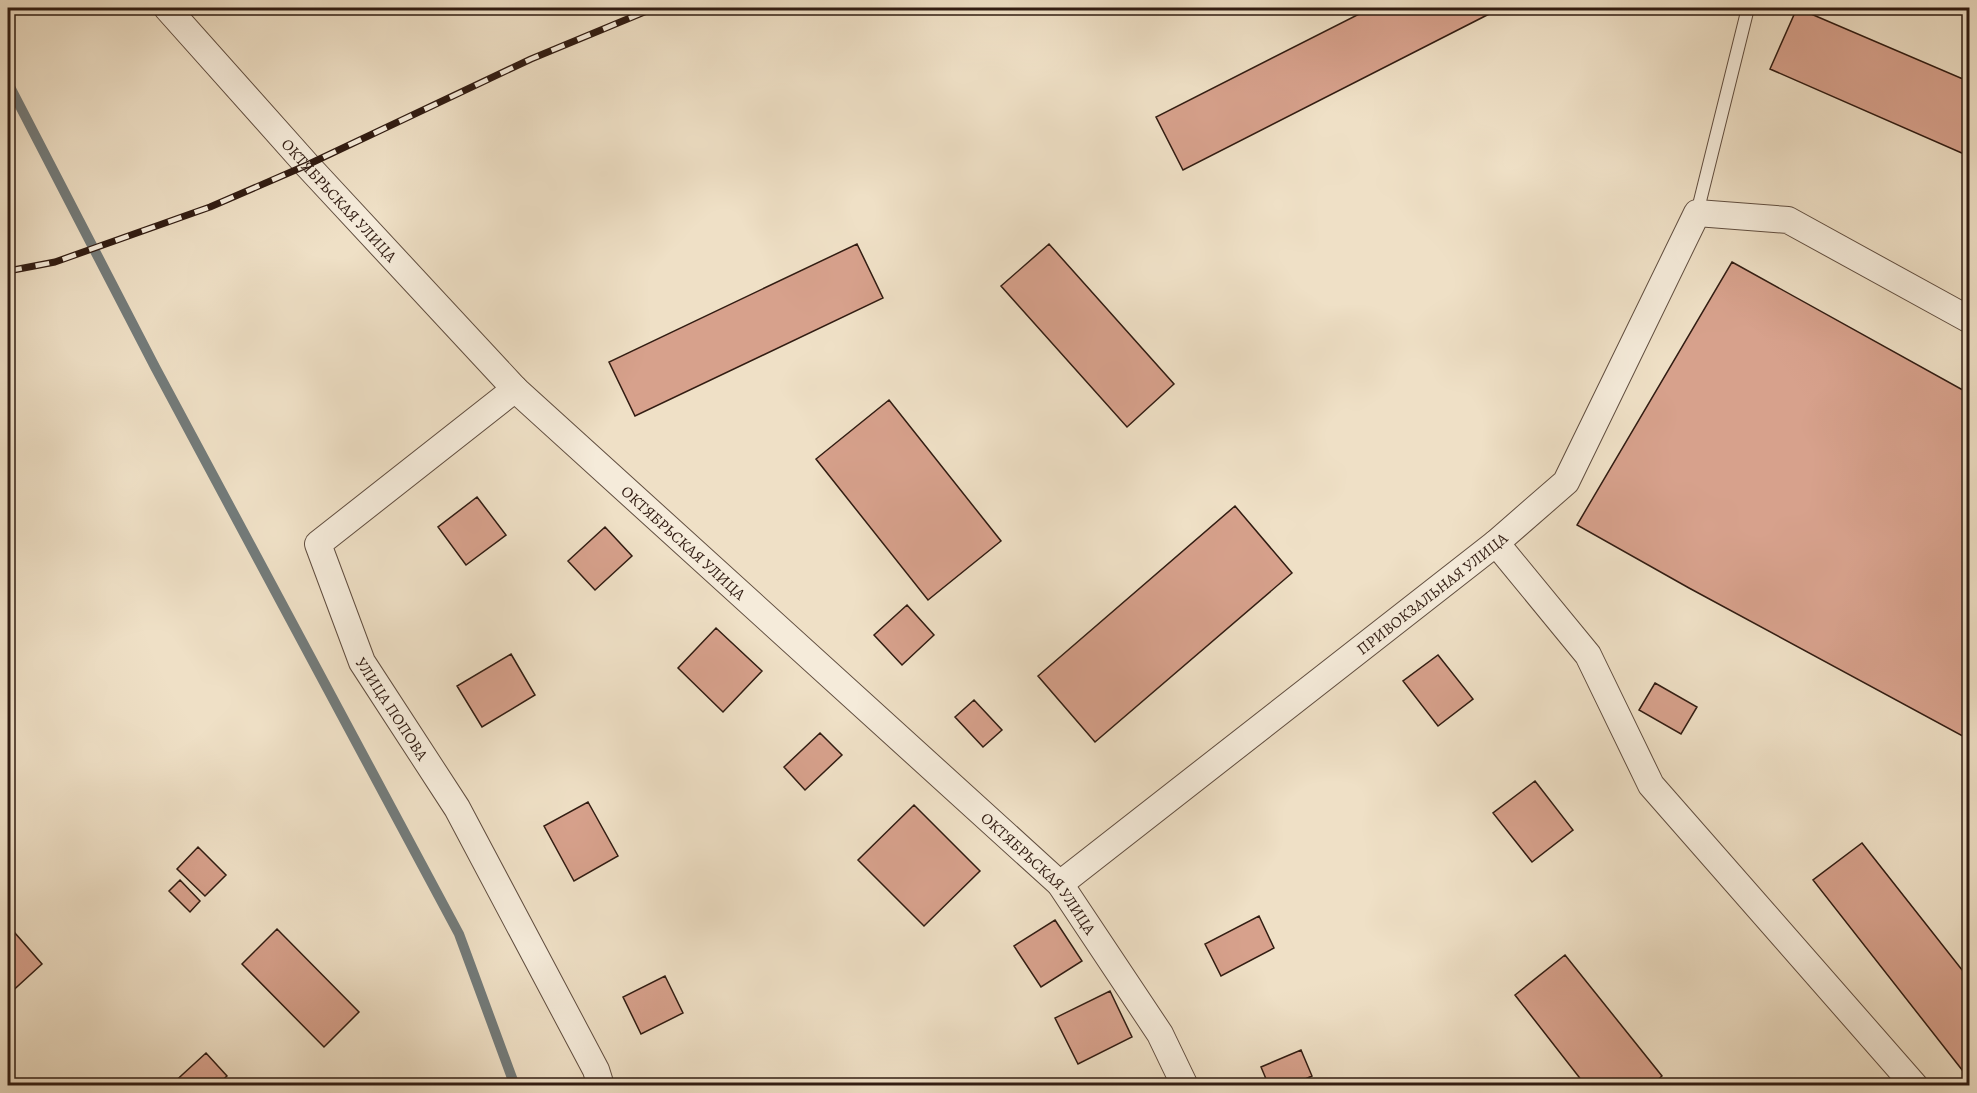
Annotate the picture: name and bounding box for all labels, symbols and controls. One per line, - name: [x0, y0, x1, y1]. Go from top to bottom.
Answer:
- street label: ОКТЯБРЬСКАЯ УЛИЦА: [276, 134, 402, 268]
- street label: ОКТЯБРЬСКАЯ УЛИЦА: [616, 481, 751, 606]
- street label: ПРИВОКЗАЛЬНАЯ УЛИЦА: [1352, 527, 1513, 660]
- street label: УЛИЦА ПОПОВА: [350, 653, 433, 765]
- street label: ОКТЯБРЬСКАЯ УЛИЦА: [976, 807, 1101, 940]

